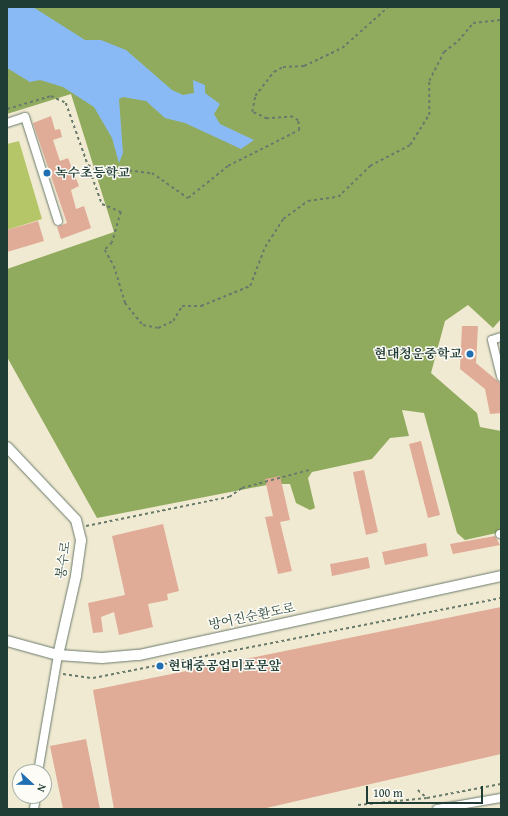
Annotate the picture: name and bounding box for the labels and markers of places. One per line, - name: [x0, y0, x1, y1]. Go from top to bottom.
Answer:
- place label: 녹수초등학교: [55, 165, 130, 181]
- marker: 녹수초등학교: [42, 168, 52, 178]
- place label: 현대청운중학교: [374, 346, 462, 362]
- marker: 현대청운중학교: [465, 349, 475, 359]
- place label: 현대중공업미포문앞: [168, 658, 281, 674]
- marker: 현대중공업미포문앞: [155, 661, 165, 671]

